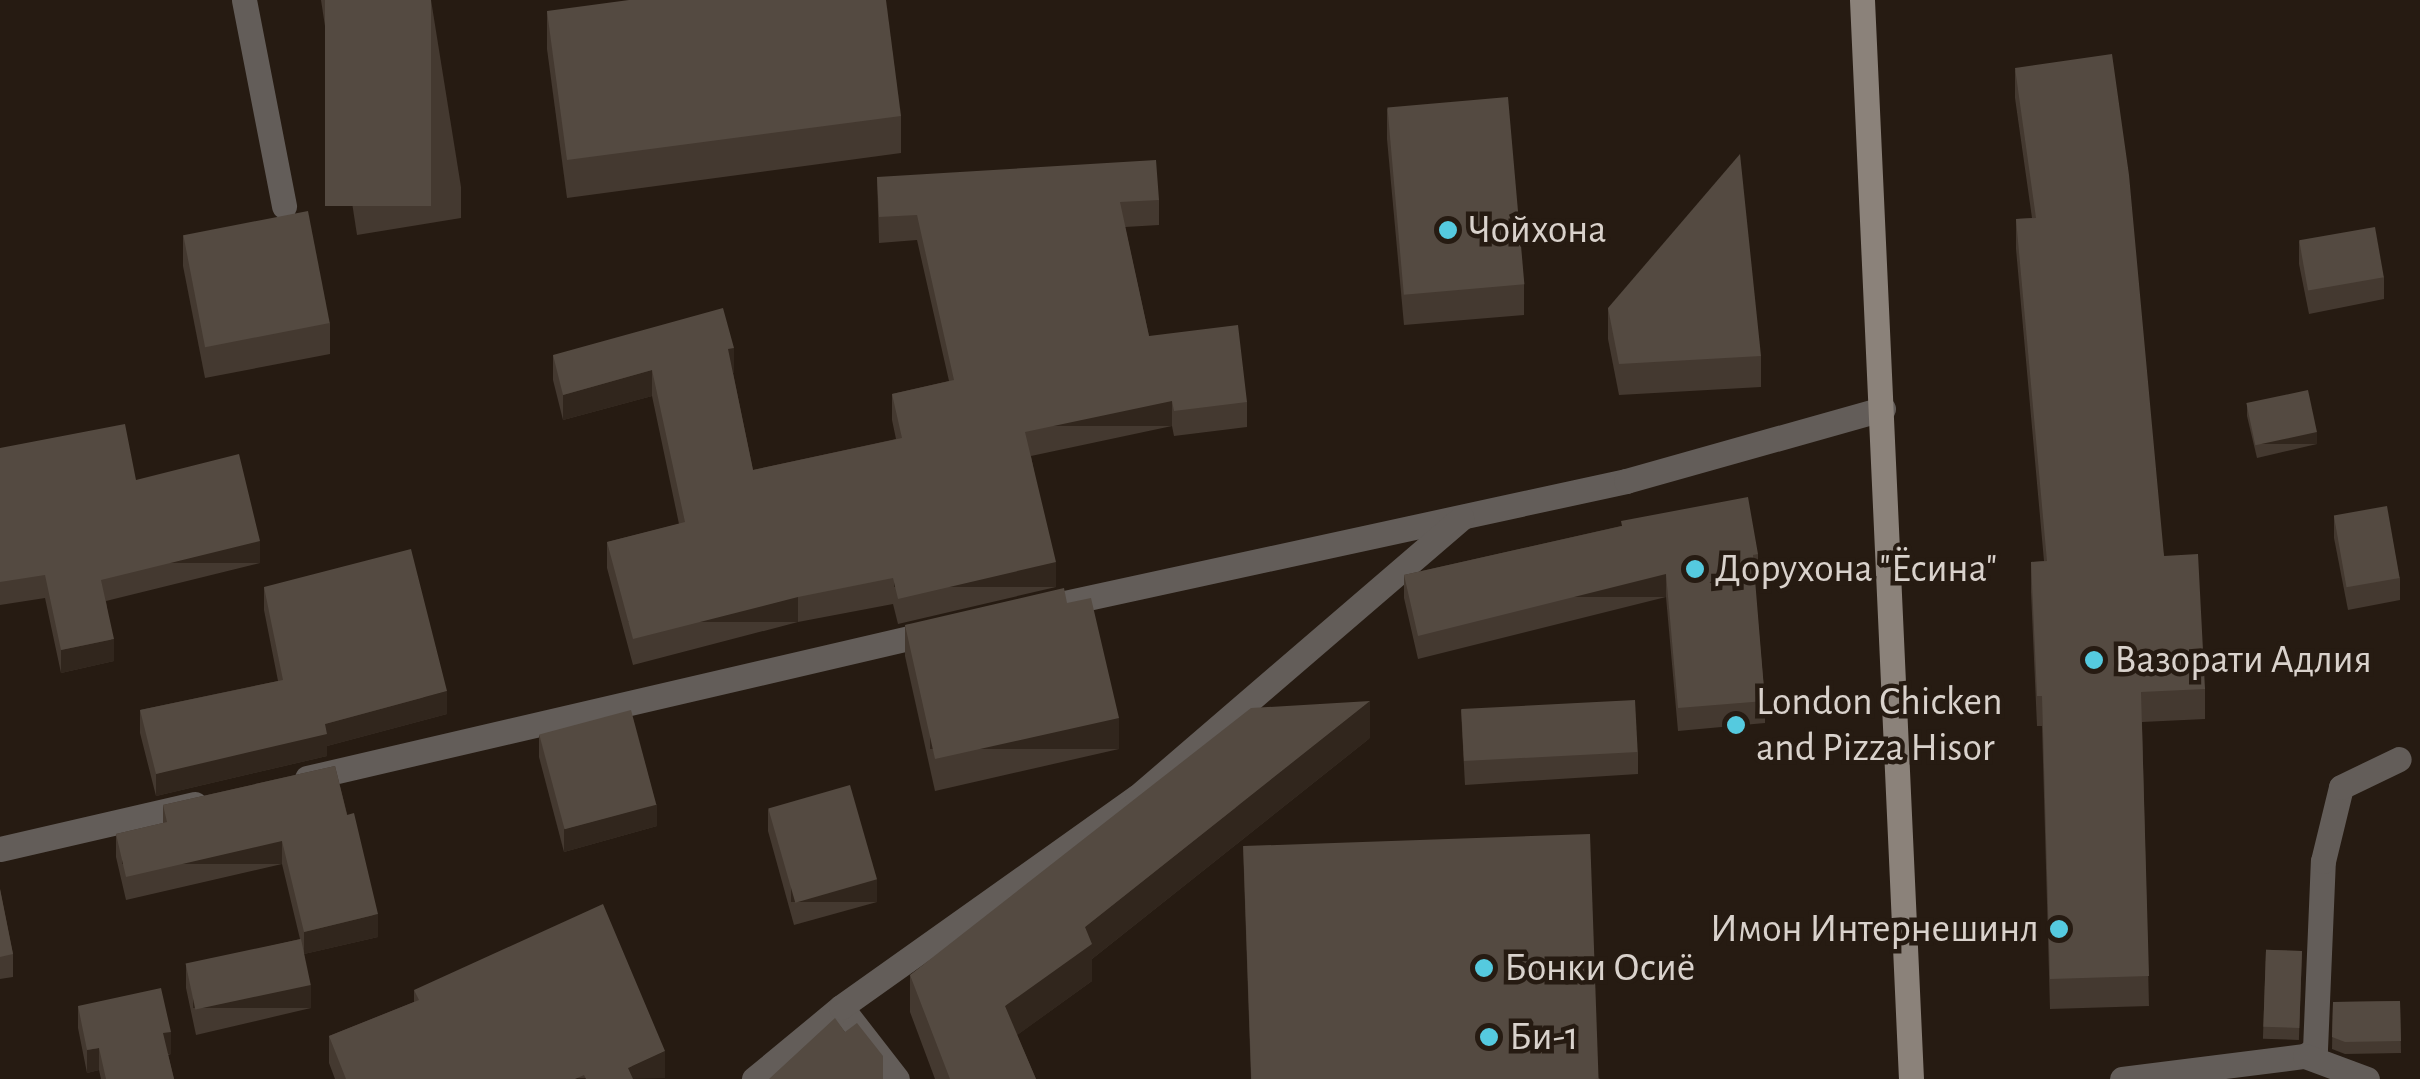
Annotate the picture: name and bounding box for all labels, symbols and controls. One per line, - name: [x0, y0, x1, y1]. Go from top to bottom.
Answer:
- place label: Чойхона: [1468, 206, 1607, 254]
- marker: Чойхона: [1437, 219, 1459, 241]
- place label: Дорухона "Ёсина": [1715, 545, 1997, 593]
- marker: Дорухона "Ёсина": [1684, 558, 1706, 580]
- place label: Вазорати Адлия: [2114, 636, 2372, 684]
- marker: Вазорати Адлия: [2083, 649, 2105, 671]
- place label: London Chicken and Pizza Hisor: [1756, 678, 2003, 772]
- marker: London Chicken and Pizza Hisor: [1725, 714, 1747, 736]
- place label: Имон Интернешинл: [1710, 905, 2039, 953]
- marker: Имон Интернешинл: [2048, 918, 2070, 940]
- place label: Бонки Осиё: [1504, 944, 1695, 992]
- marker: Бонки Осиё: [1473, 957, 1495, 979]
- place label: Би-1: [1509, 1013, 1579, 1061]
- marker: Би-1: [1478, 1026, 1500, 1048]

